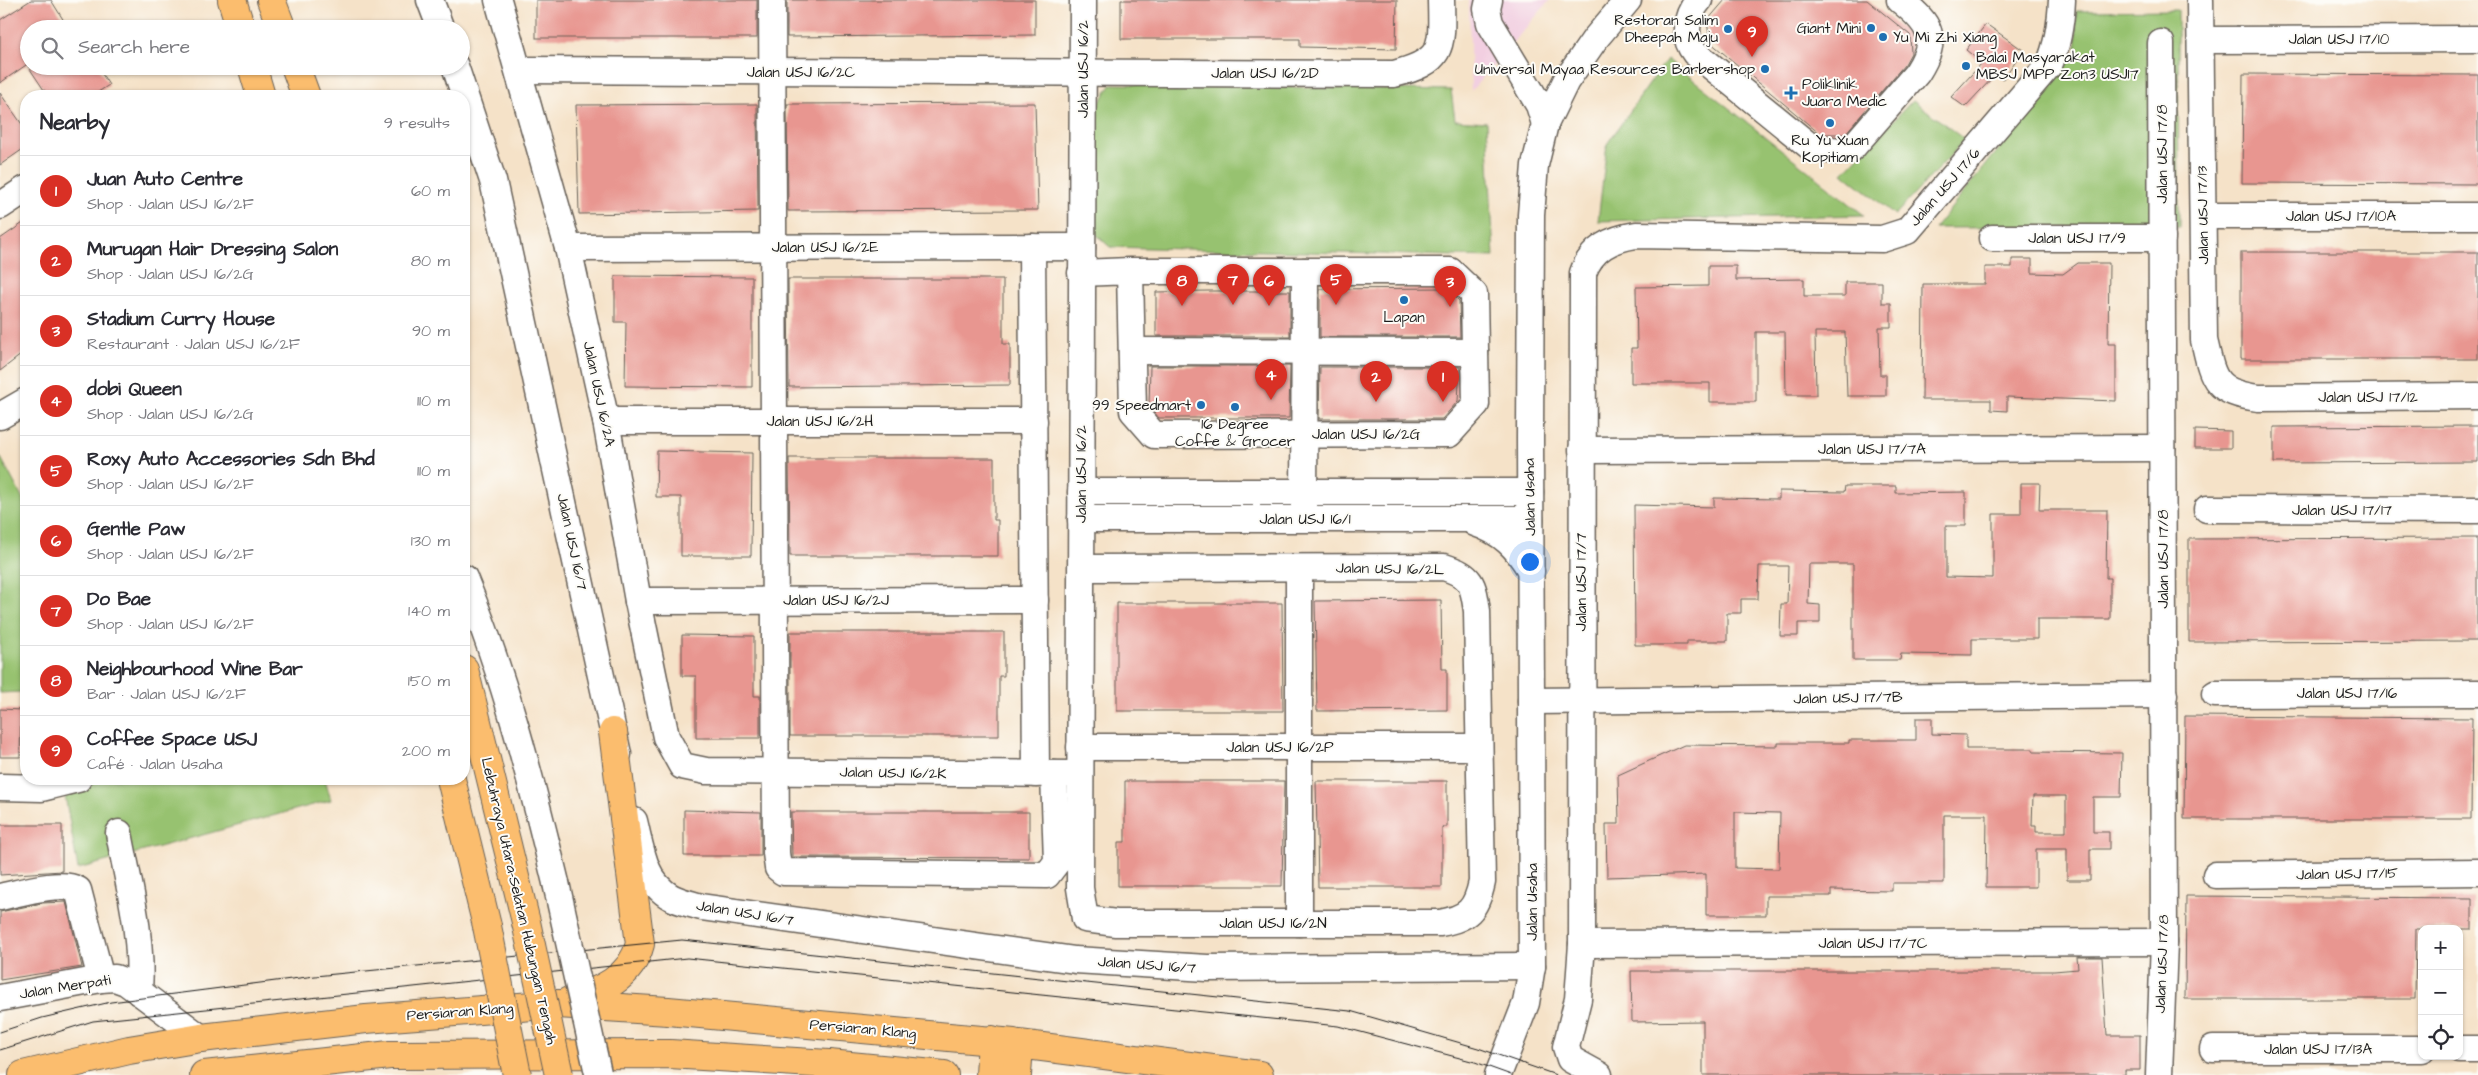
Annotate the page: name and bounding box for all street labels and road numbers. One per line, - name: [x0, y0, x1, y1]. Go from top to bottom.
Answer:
- street label: Jalan USJ 16/2: [1073, 20, 1094, 118]
- street label: Jalan USJ 17/10: [2289, 29, 2390, 50]
- street label: Jalan USJ 16/2C: [747, 62, 856, 83]
- street label: Jalan USJ 16/2D: [1211, 63, 1319, 84]
- street label: Jalan USJ 17/8: [2152, 104, 2173, 203]
- street label: Jalan USJ 17/6: [1905, 143, 1986, 231]
- street label: Jalan USJ 17/13: [2192, 165, 2214, 264]
- street label: Jalan USJ 17/10A: [2286, 206, 2396, 227]
- street label: Jalan USJ 17/9: [2028, 228, 2126, 249]
- street label: Jalan USJ 16/2E: [772, 237, 878, 258]
- street label: Jalan USJ 16/2A: [578, 339, 621, 449]
- street label: Jalan USJ 17/12: [2318, 387, 2418, 408]
- street label: Jalan USJ 16/2H: [767, 411, 873, 432]
- street label: Jalan USJ 16/2G: [1312, 424, 1421, 445]
- street label: Jalan USJ 16/2: [1071, 425, 1092, 523]
- street label: Jalan USJ 17/7A: [1818, 439, 1926, 460]
- street label: Jalan Usaha: [1519, 458, 1541, 536]
- street label: Jalan USJ 16/7: [551, 492, 593, 592]
- street label: Jalan USJ 17/17: [2292, 500, 2392, 521]
- street label: Jalan USJ 16/1: [1259, 509, 1351, 530]
- street label: Jalan USJ 17/8: [2153, 509, 2174, 608]
- street label: Jalan USJ 17/7: [1571, 533, 1592, 631]
- street label: Jalan USJ 16/2L: [1336, 558, 1445, 580]
- street label: Jalan USJ 16/2J: [783, 590, 889, 611]
- street label: Jalan USJ 17/16: [2297, 683, 2398, 704]
- street label: Jalan USJ 17/7B: [1793, 687, 1903, 709]
- street label: Jalan USJ 16/2P: [1226, 737, 1334, 758]
- street label: Lebuhraya Utara–Selatan Hubungan Tengah: [475, 755, 562, 1047]
- street label: Jalan USJ 16/2K: [839, 762, 947, 784]
- street label: Jalan Usaha: [1522, 863, 1543, 941]
- street label: Jalan USJ 17/15: [2296, 863, 2398, 885]
- street label: Jalan USJ 16/7: [695, 895, 795, 931]
- street label: Jalan USJ 16/2N: [1219, 913, 1327, 934]
- street label: Jalan USJ 17/8: [2150, 914, 2174, 1014]
- street label: Jalan USJ 17/7C: [1819, 933, 1928, 954]
- street label: Jalan USJ 16/7: [1097, 951, 1197, 979]
- street label: Jalan Merpati: [18, 969, 113, 1005]
- street label: Persiaran Klang: [406, 998, 514, 1027]
- street label: Persiaran Klang: [809, 1014, 918, 1045]
- street label: Jalan USJ 17/13A: [2264, 1039, 2372, 1060]

